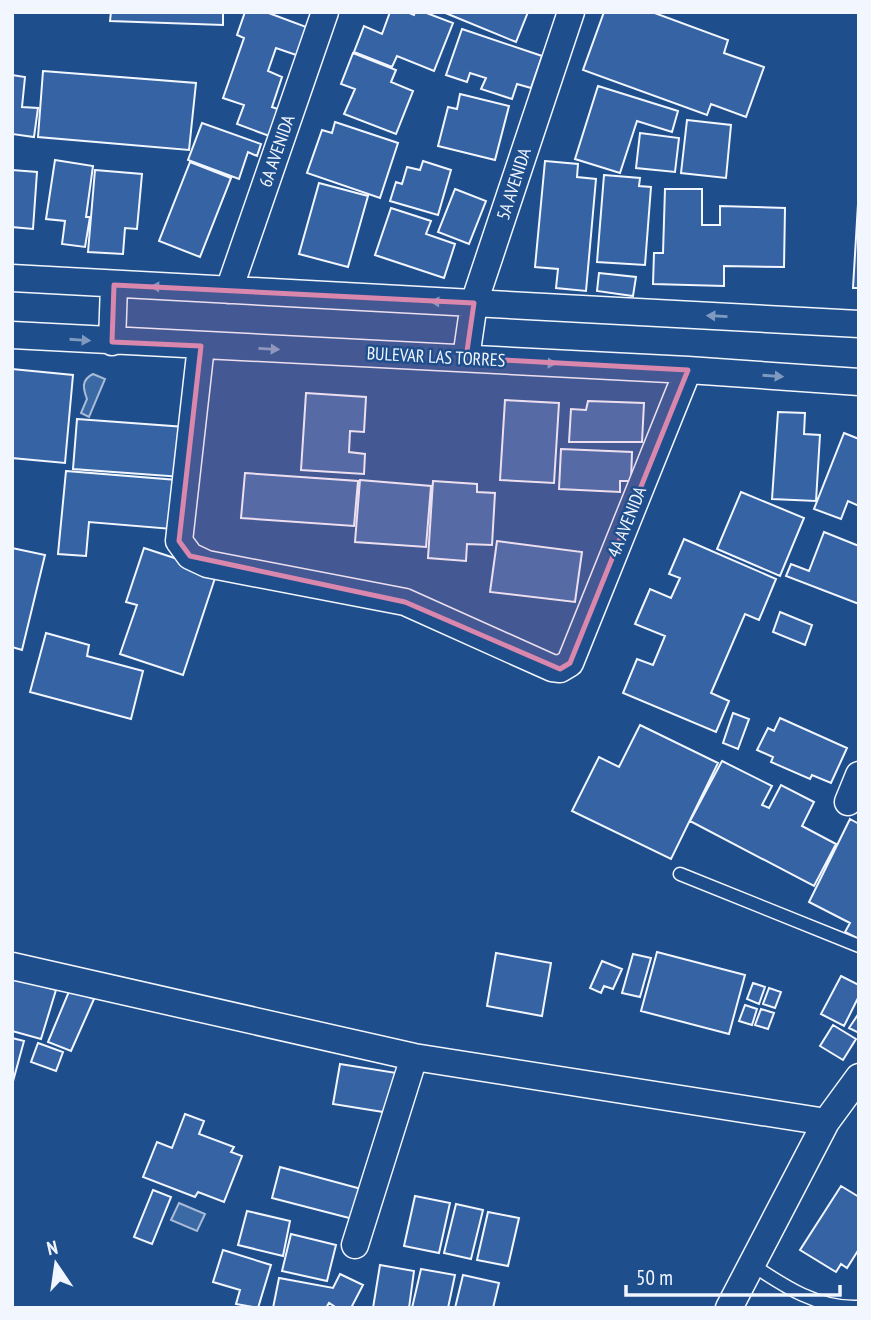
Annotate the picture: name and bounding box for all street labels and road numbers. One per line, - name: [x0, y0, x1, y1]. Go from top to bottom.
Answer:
- street label: 6A AVENIDA: [253, 111, 300, 190]
- street label: 5A AVENIDA: [491, 144, 536, 223]
- street label: BULEVAR LAS TORRES: [366, 341, 506, 372]
- street label: 4A AVENIDA: [602, 482, 651, 561]

